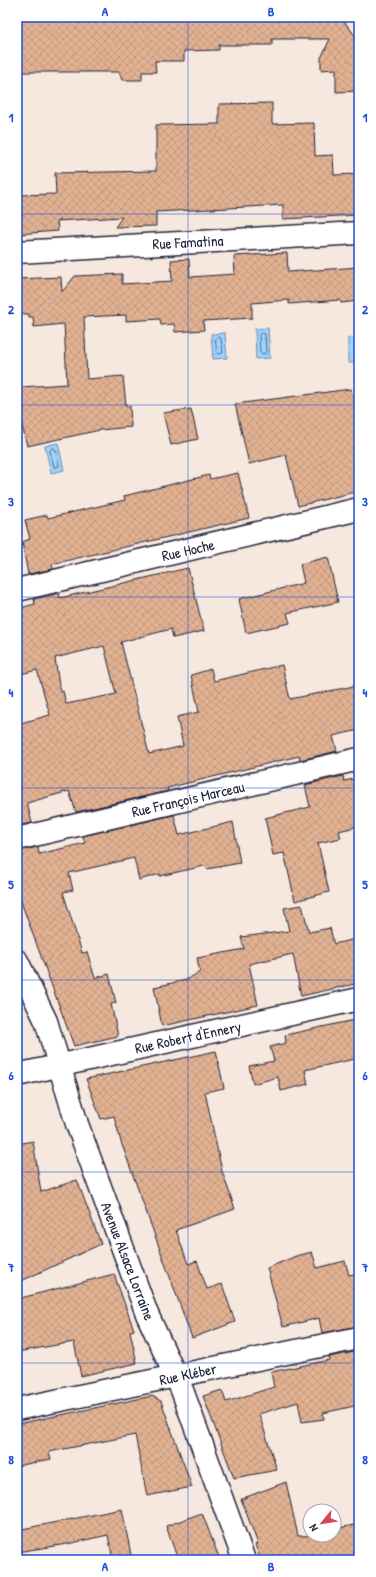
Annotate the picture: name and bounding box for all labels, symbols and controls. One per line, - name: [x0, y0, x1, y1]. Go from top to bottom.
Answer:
- text: A: [102, 2, 109, 20]
- text: B: [268, 2, 275, 20]
- text: 1: [9, 108, 14, 126]
- text: 1: [363, 108, 368, 126]
- street label: Rue Famatina: [152, 230, 224, 254]
- text: 2: [8, 300, 15, 318]
- text: 2: [362, 300, 369, 318]
- text: 3: [8, 492, 14, 510]
- text: 3: [362, 492, 368, 510]
- street label: Rue Hoche: [160, 534, 216, 566]
- text: 4: [9, 683, 14, 701]
- text: 4: [363, 683, 368, 701]
- street label: Rue François Marceau: [130, 776, 246, 822]
- text: 5: [8, 875, 14, 893]
- text: 5: [362, 875, 368, 893]
- street label: Rue Robert d'Ennery: [133, 1015, 243, 1059]
- text: 6: [8, 1066, 14, 1084]
- text: 6: [362, 1066, 368, 1084]
- street label: Avenue Alsace Lorraine: [96, 1199, 160, 1323]
- text: 7: [7, 1258, 15, 1276]
- text: 7: [361, 1258, 369, 1276]
- street label: Rue Kléber: [157, 1358, 219, 1390]
- text: 8: [8, 1450, 14, 1468]
- text: 8: [362, 1450, 368, 1468]
- north arrow: [302, 1503, 342, 1543]
- text: N: [306, 1522, 321, 1534]
- text: A: [102, 1557, 109, 1575]
- text: B: [268, 1557, 275, 1575]

